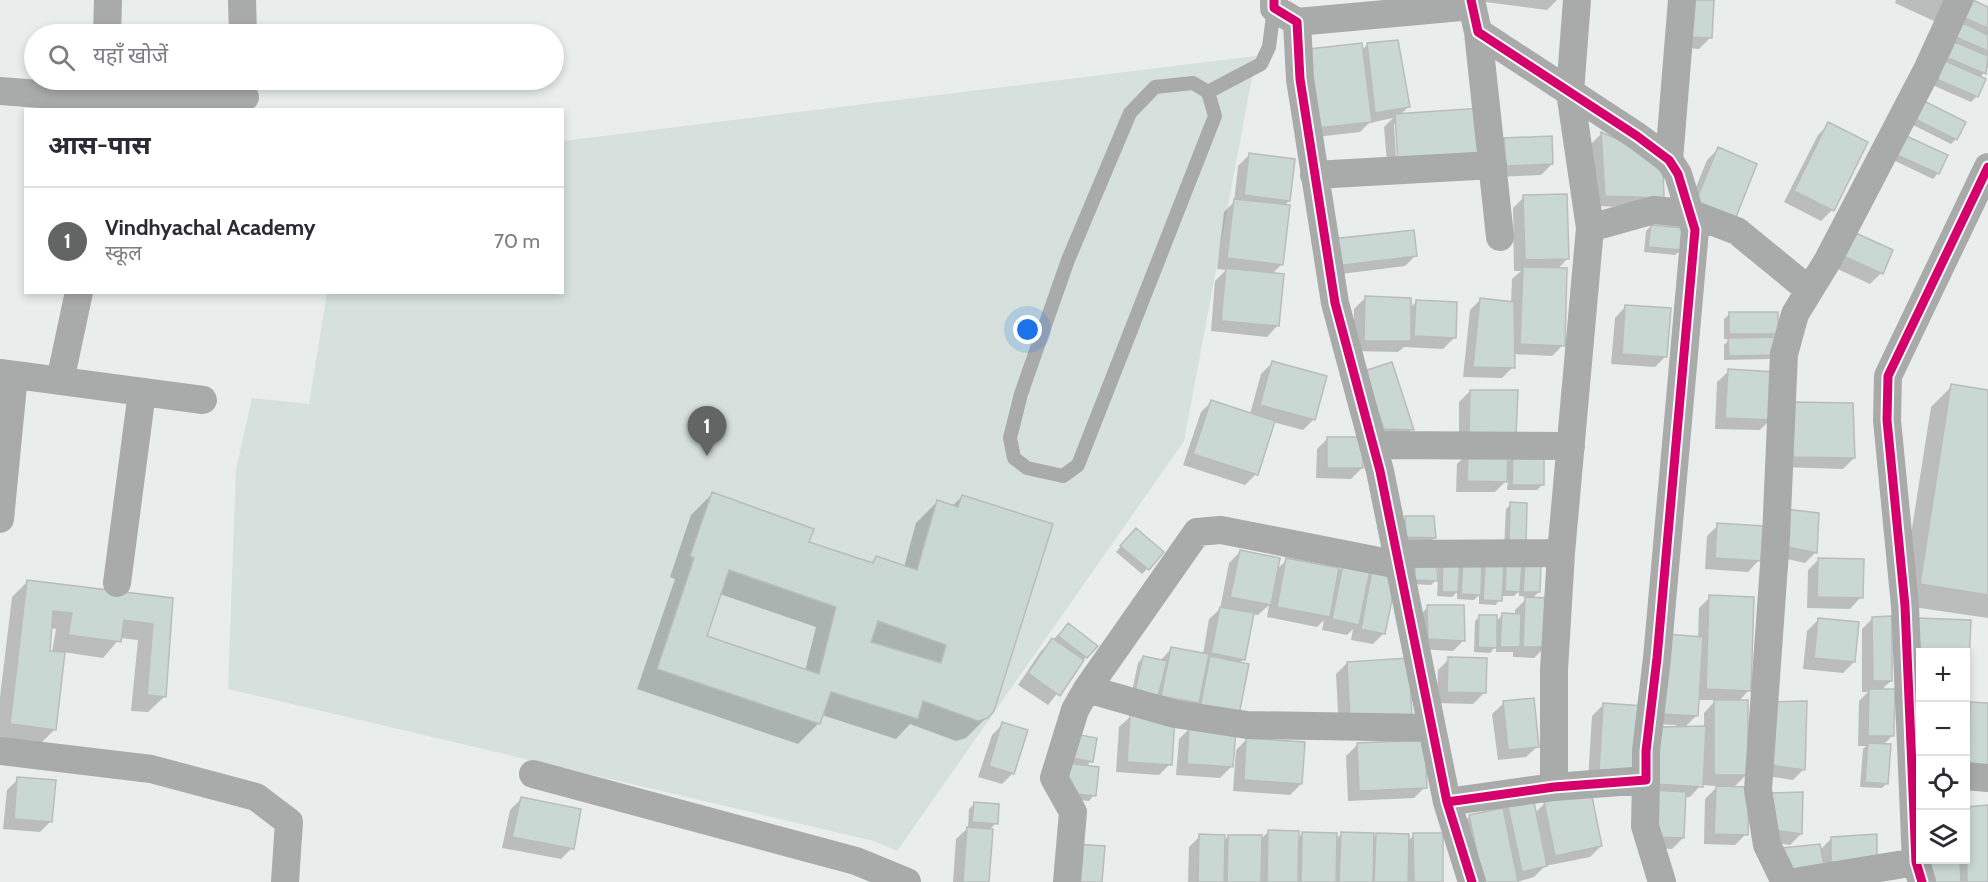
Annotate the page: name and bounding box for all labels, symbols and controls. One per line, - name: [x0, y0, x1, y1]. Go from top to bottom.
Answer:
- search box: [24, 24, 564, 90]
- icon: search: [45, 41, 78, 74]
- text: यहाँ खोजें: [93, 42, 168, 69]
- text: आस-पास: [48, 129, 151, 161]
- text: Vindhyachal Academy: [105, 214, 316, 241]
- text: 1: [64, 229, 71, 253]
- text: 70 m: [494, 229, 540, 253]
- text: स्कूल: [105, 241, 142, 265]
- your location: [1013, 315, 1042, 344]
- pin: 1: [688, 406, 726, 456]
- map controls: [1916, 648, 1970, 864]
- button: +: [1916, 648, 1970, 702]
- button: −: [1916, 702, 1970, 756]
- button: locate: [1916, 756, 1970, 810]
- button: layers: [1916, 810, 1970, 864]

